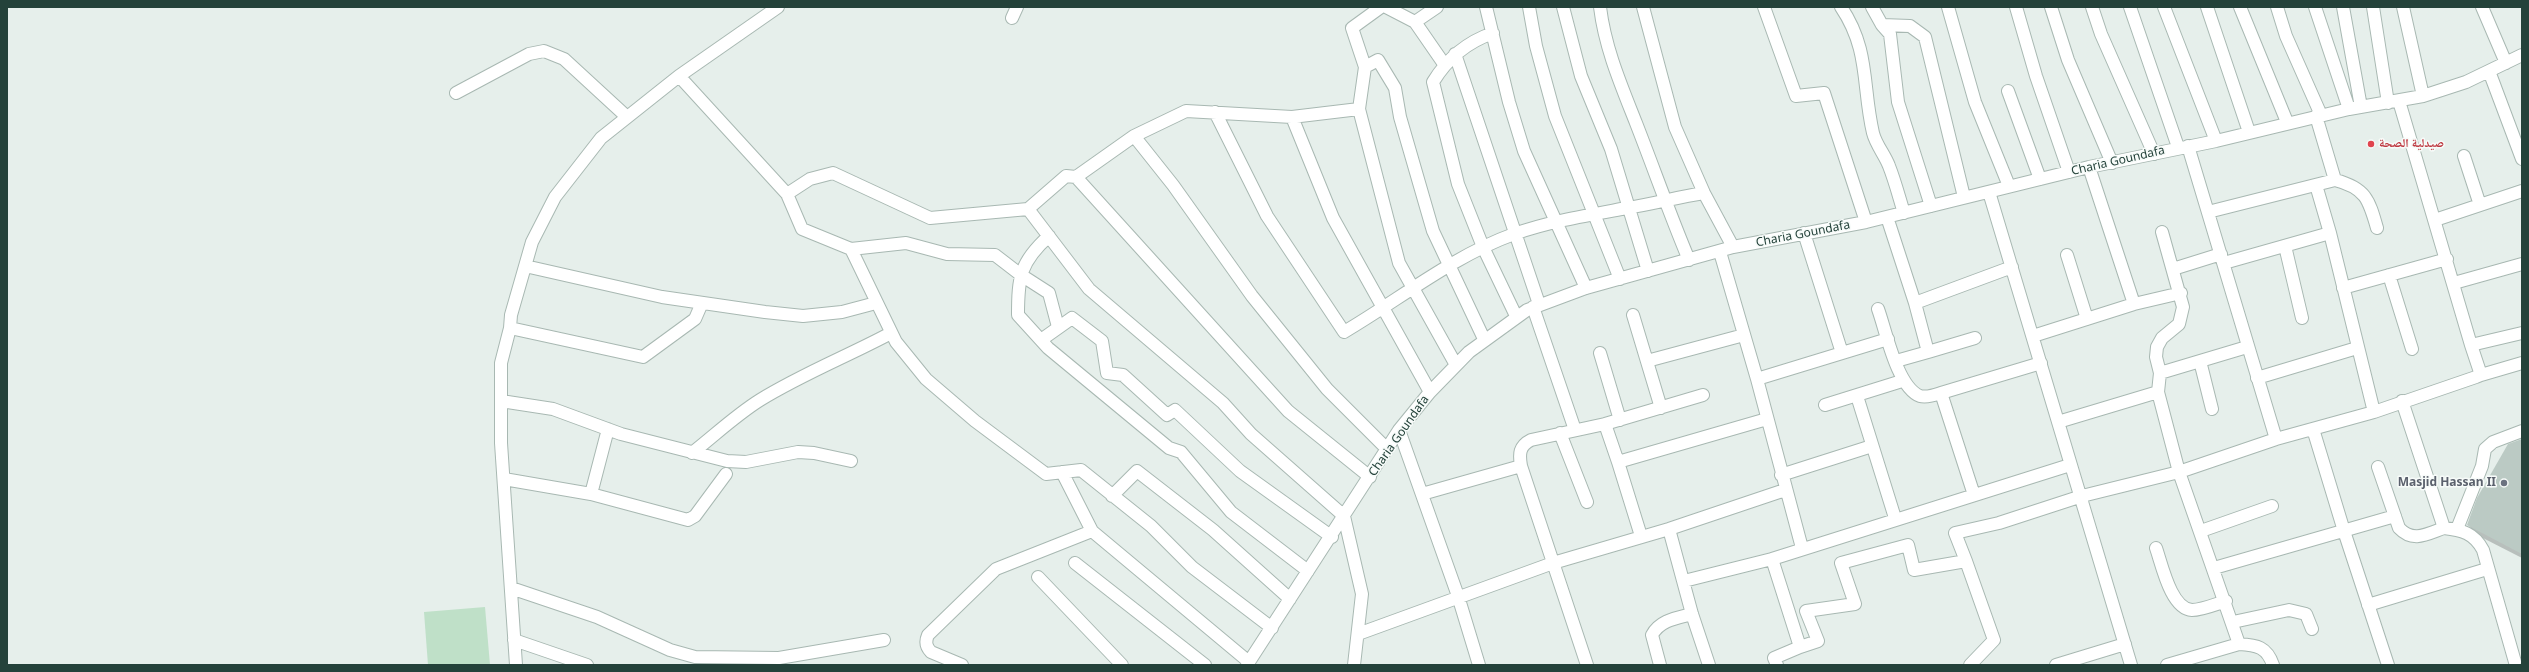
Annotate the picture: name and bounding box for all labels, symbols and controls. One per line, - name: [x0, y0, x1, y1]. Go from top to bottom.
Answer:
- place label: صيدلية الصحة: [2379, 137, 2444, 151]
- marker: صيدلية الصحة: [2366, 139, 2376, 149]
- street label: Charia Goundafa: [2070, 143, 2166, 179]
- street label: Charia Goundafa: [1755, 218, 1851, 250]
- street label: Charia Goundafa: [1366, 393, 1432, 479]
- place label: Masjid Hassan II: [2398, 476, 2496, 490]
- marker: Masjid Hassan II: [2499, 478, 2509, 488]

